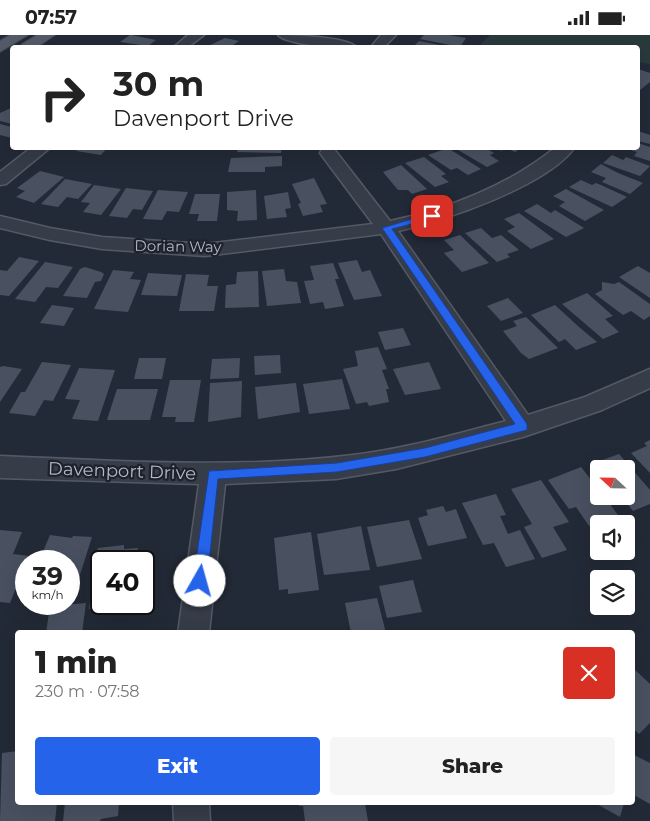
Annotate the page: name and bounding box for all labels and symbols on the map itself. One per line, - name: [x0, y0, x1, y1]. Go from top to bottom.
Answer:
- pin: [411, 195, 453, 237]
- street label: Dorian Way: [134, 236, 223, 256]
- street label: Davenport Drive: [48, 457, 196, 485]
- north arrow: [590, 460, 635, 505]
- speed limit sign: 40: [90, 550, 155, 615]
- position arrow: [173, 554, 225, 606]

